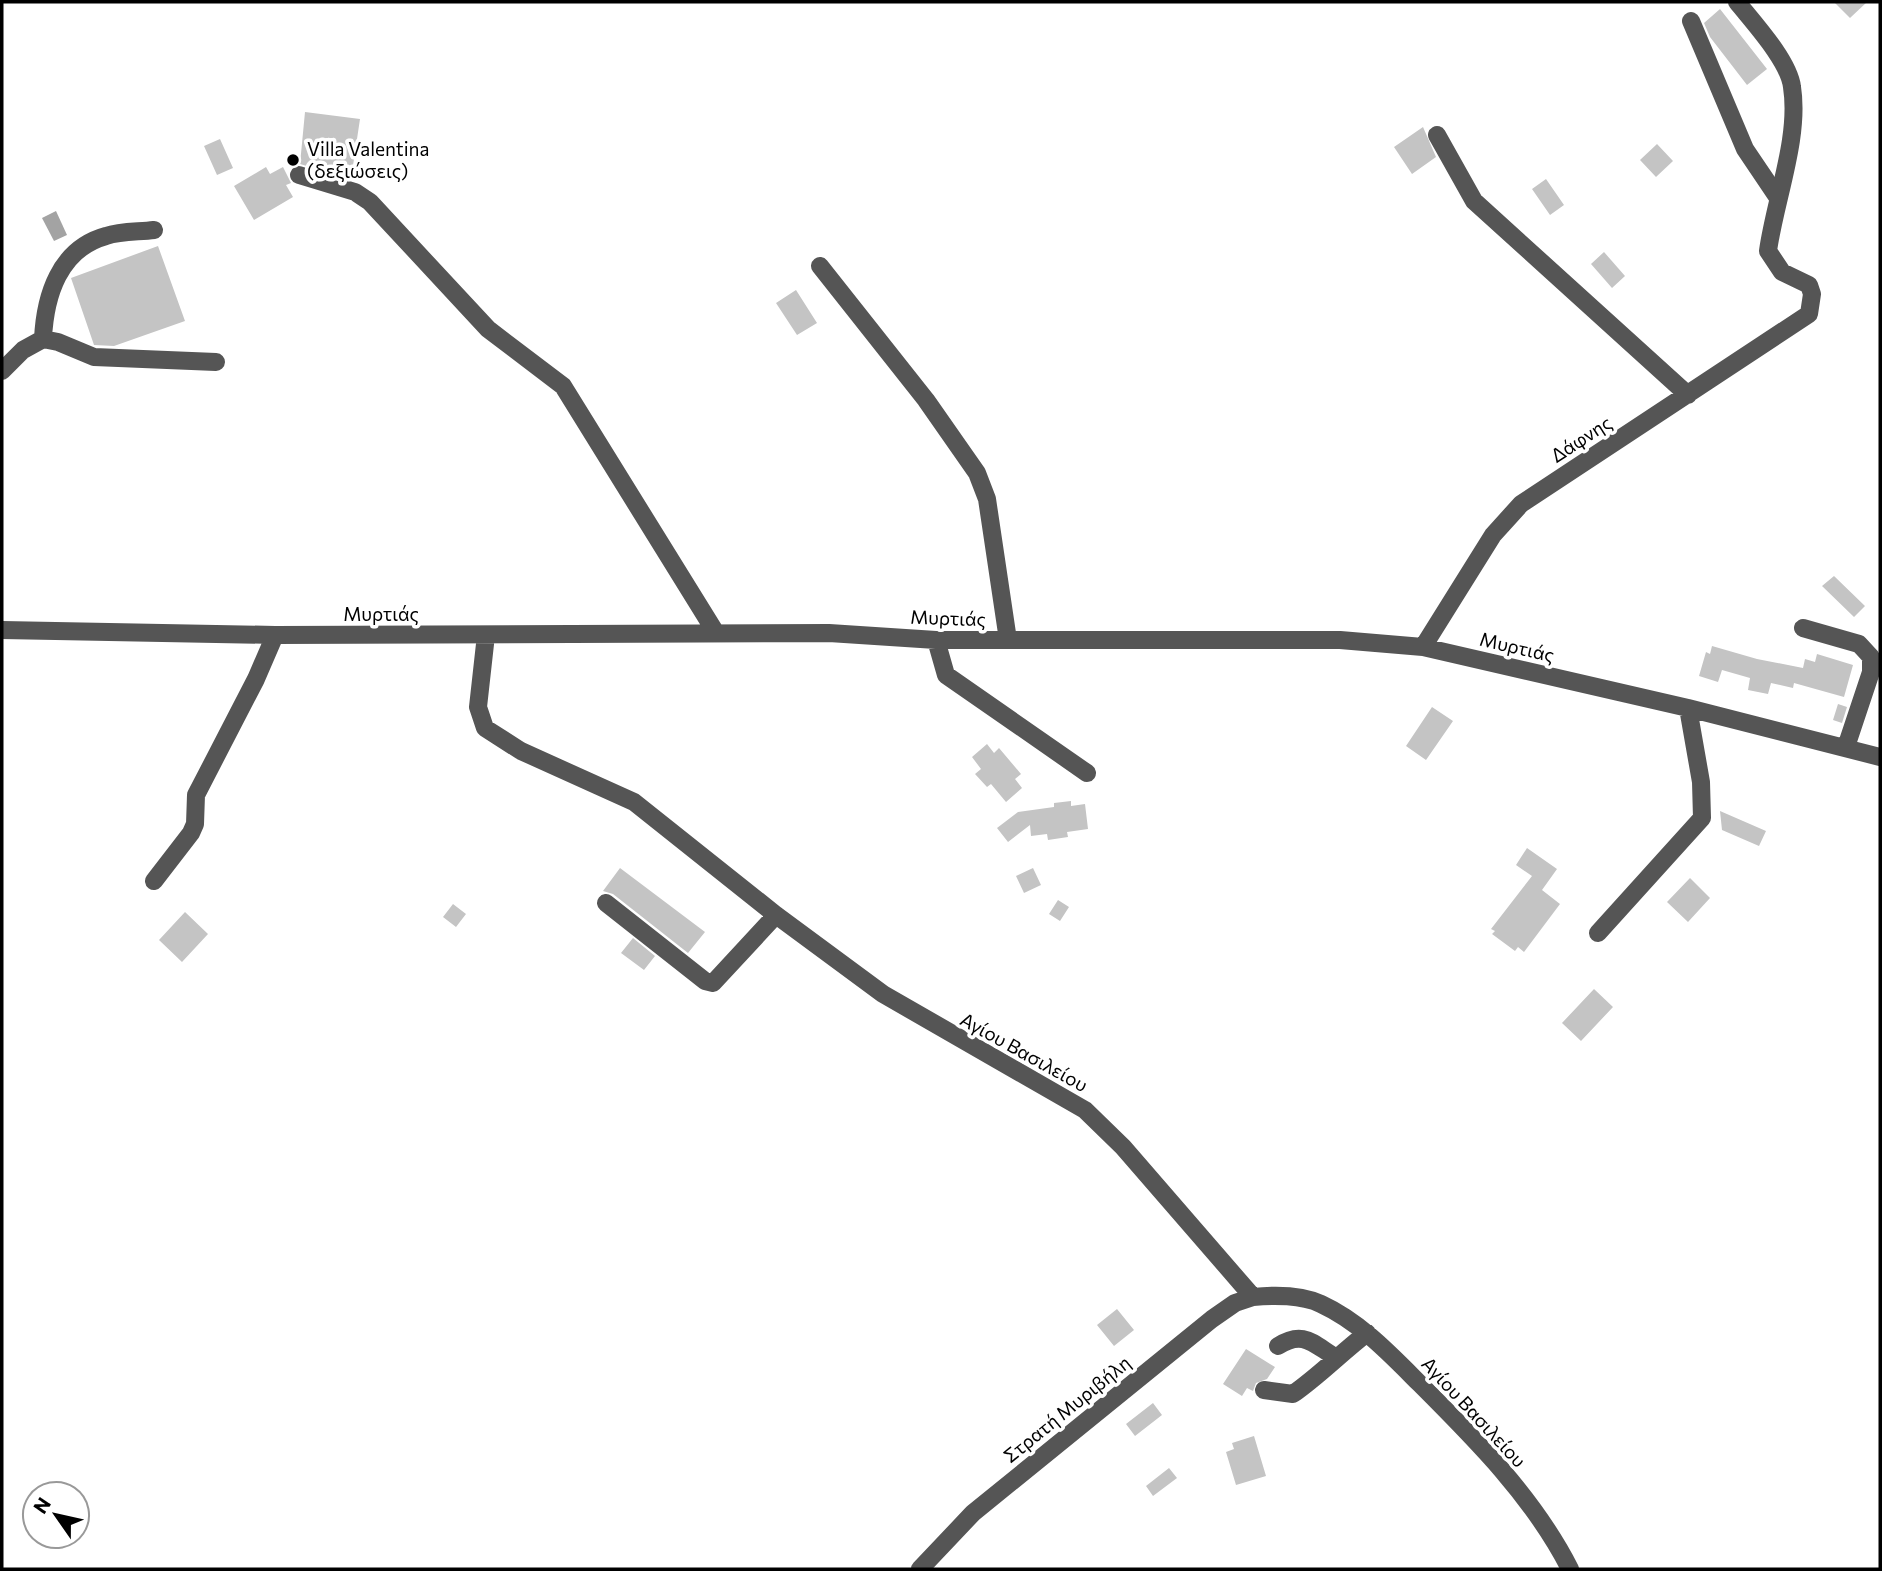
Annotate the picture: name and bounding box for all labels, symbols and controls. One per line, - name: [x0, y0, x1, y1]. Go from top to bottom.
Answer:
- place label: Villa Valentina (δεξιώσεις): [307, 137, 429, 182]
- marker: Villa Valentina (δεξιώσεις): [285, 152, 301, 168]
- street label: Δάφνης: [1546, 410, 1616, 467]
- street label: Μυρτιάς: [343, 602, 419, 625]
- street label: Μυρτιάς: [910, 605, 986, 630]
- street label: Μυρτιάς: [1478, 627, 1557, 666]
- street label: Αγίου Βασιλείου: [956, 1007, 1092, 1096]
- street label: Στρατή Μυριβήλη: [999, 1350, 1135, 1467]
- street label: Αγίου Βασιλείου: [1417, 1352, 1531, 1472]
- north arrow: [21, 1480, 91, 1550]
- text: N: [28, 1493, 55, 1518]

